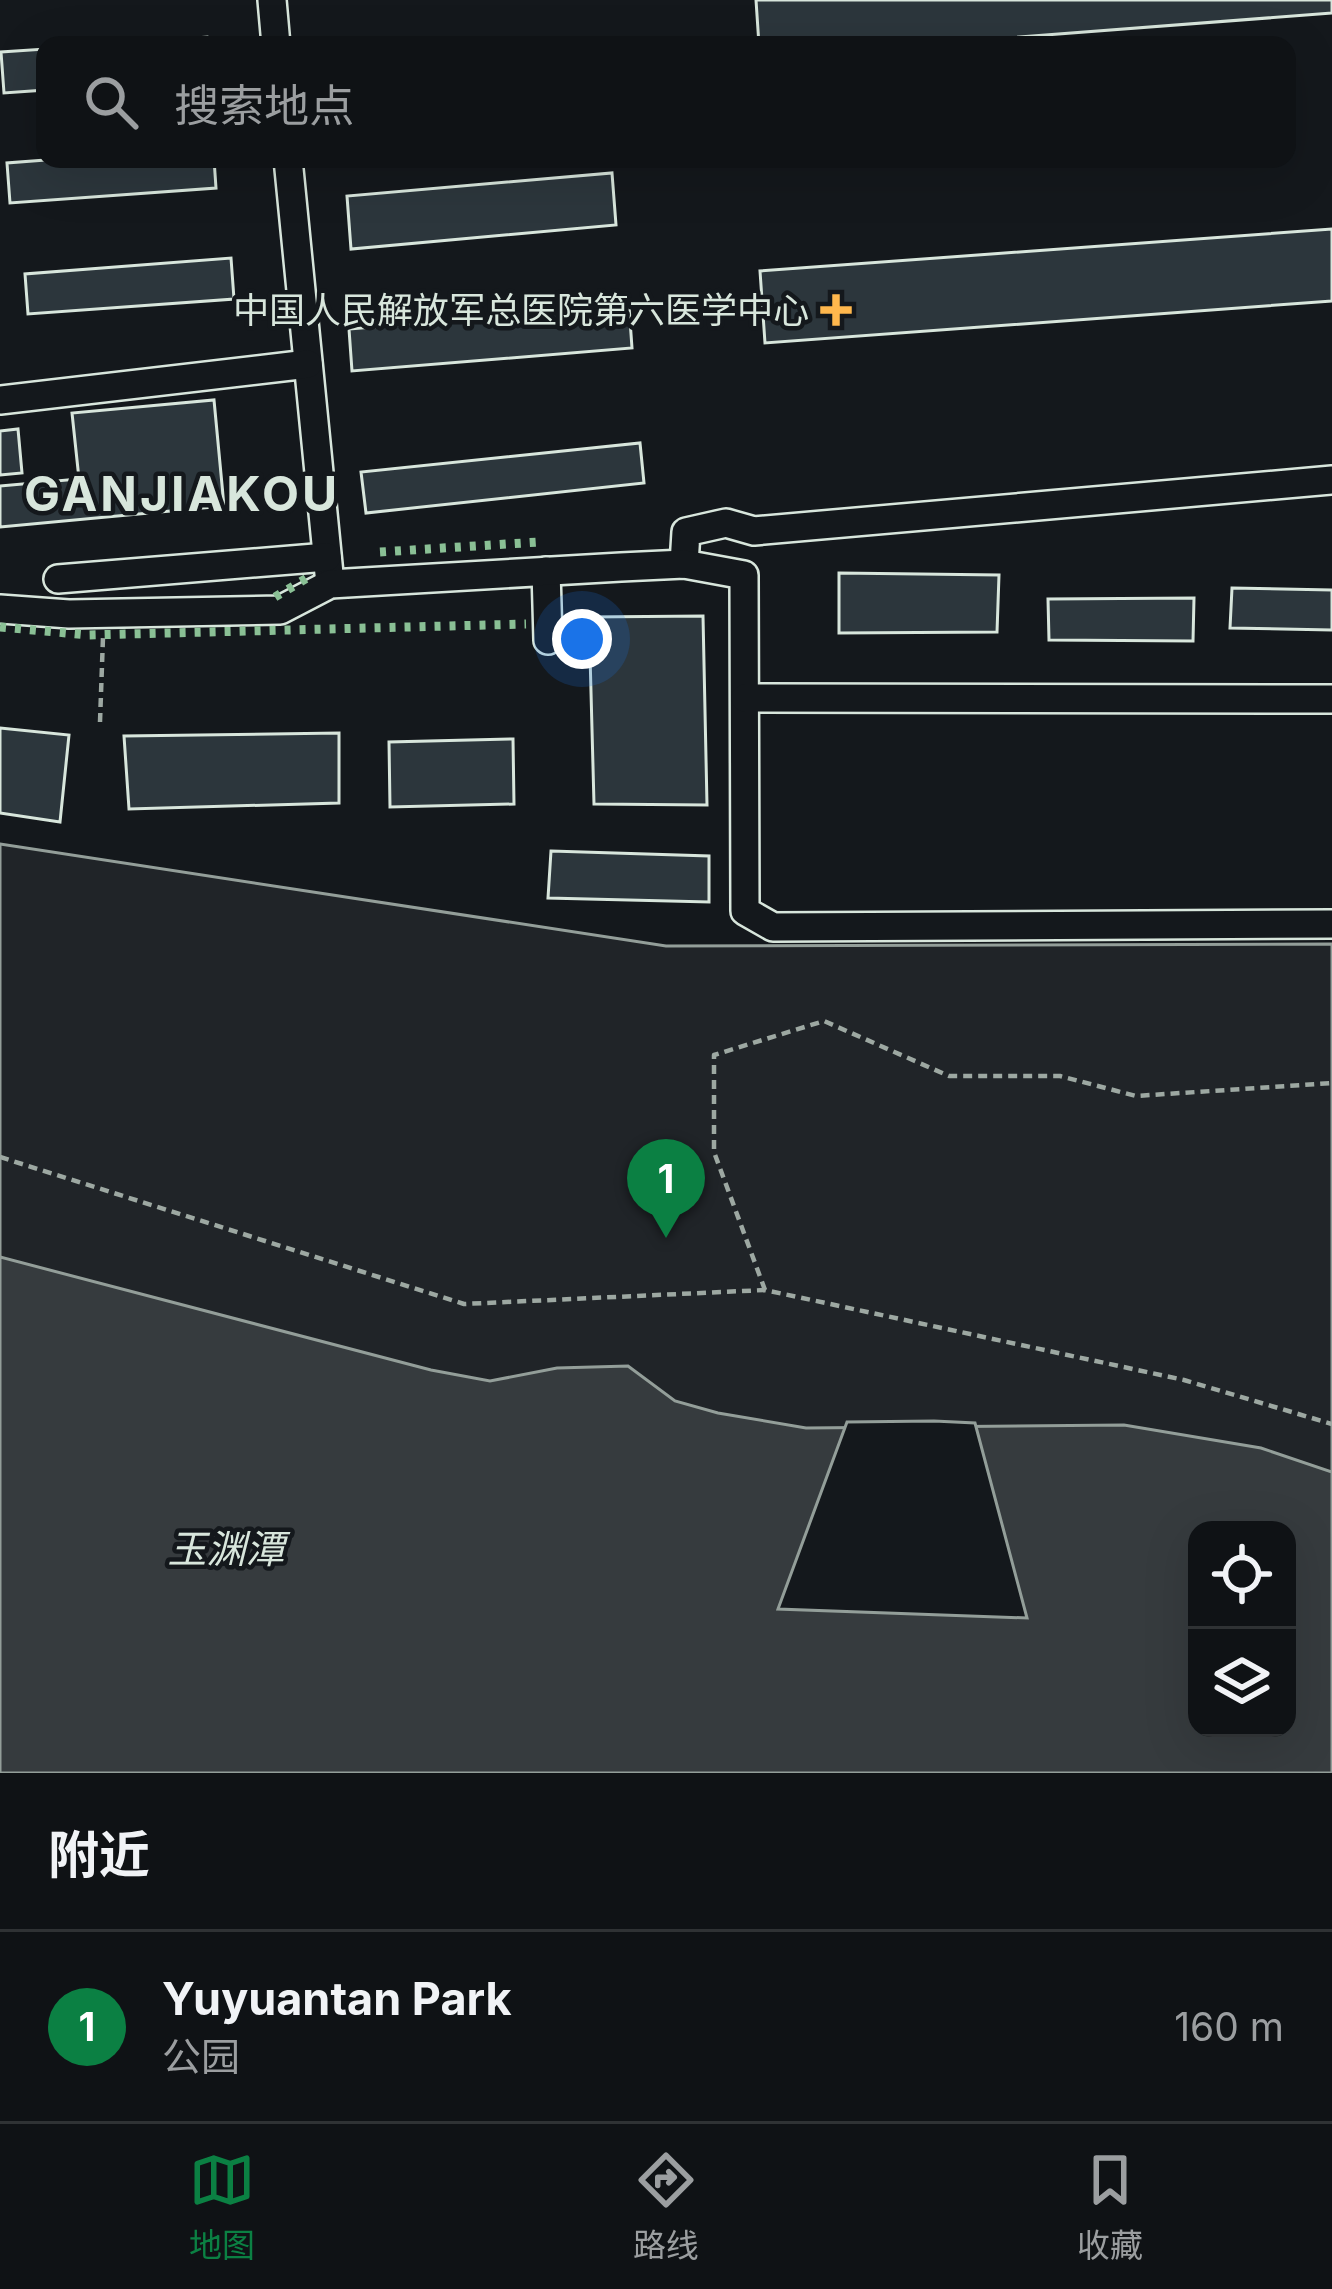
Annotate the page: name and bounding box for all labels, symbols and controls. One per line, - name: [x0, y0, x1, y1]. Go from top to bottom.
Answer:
- search box: [36, 36, 1296, 168]
- icon: search: [78, 69, 144, 135]
- text: 搜索地点: [174, 78, 354, 133]
- place label: 中国人民解放军总医院第六医学中心: [233, 288, 809, 332]
- marker: 中国人民解放军总医院第六医学中心: [820, 294, 852, 326]
- district label: GANJIAKOU: [24, 464, 340, 523]
- your location: [552, 609, 612, 669]
- pin: 1: [627, 1139, 705, 1238]
- map controls: [1188, 1521, 1296, 1737]
- button: locate: [1188, 1521, 1296, 1629]
- water label: 玉渊潭: [167, 1525, 290, 1572]
- button: layers: [1188, 1629, 1296, 1737]
- text: 附近: [48, 1824, 150, 1885]
- text: Yuyuantan Park: [162, 1971, 512, 2026]
- text: 1: [79, 2003, 95, 2050]
- text: 160 m: [1174, 2003, 1284, 2050]
- text: 公园: [162, 2033, 240, 2080]
- tab: 地图: [189, 2147, 255, 2267]
- tab: 路线: [633, 2147, 699, 2267]
- tab: 收藏: [1077, 2147, 1143, 2267]

